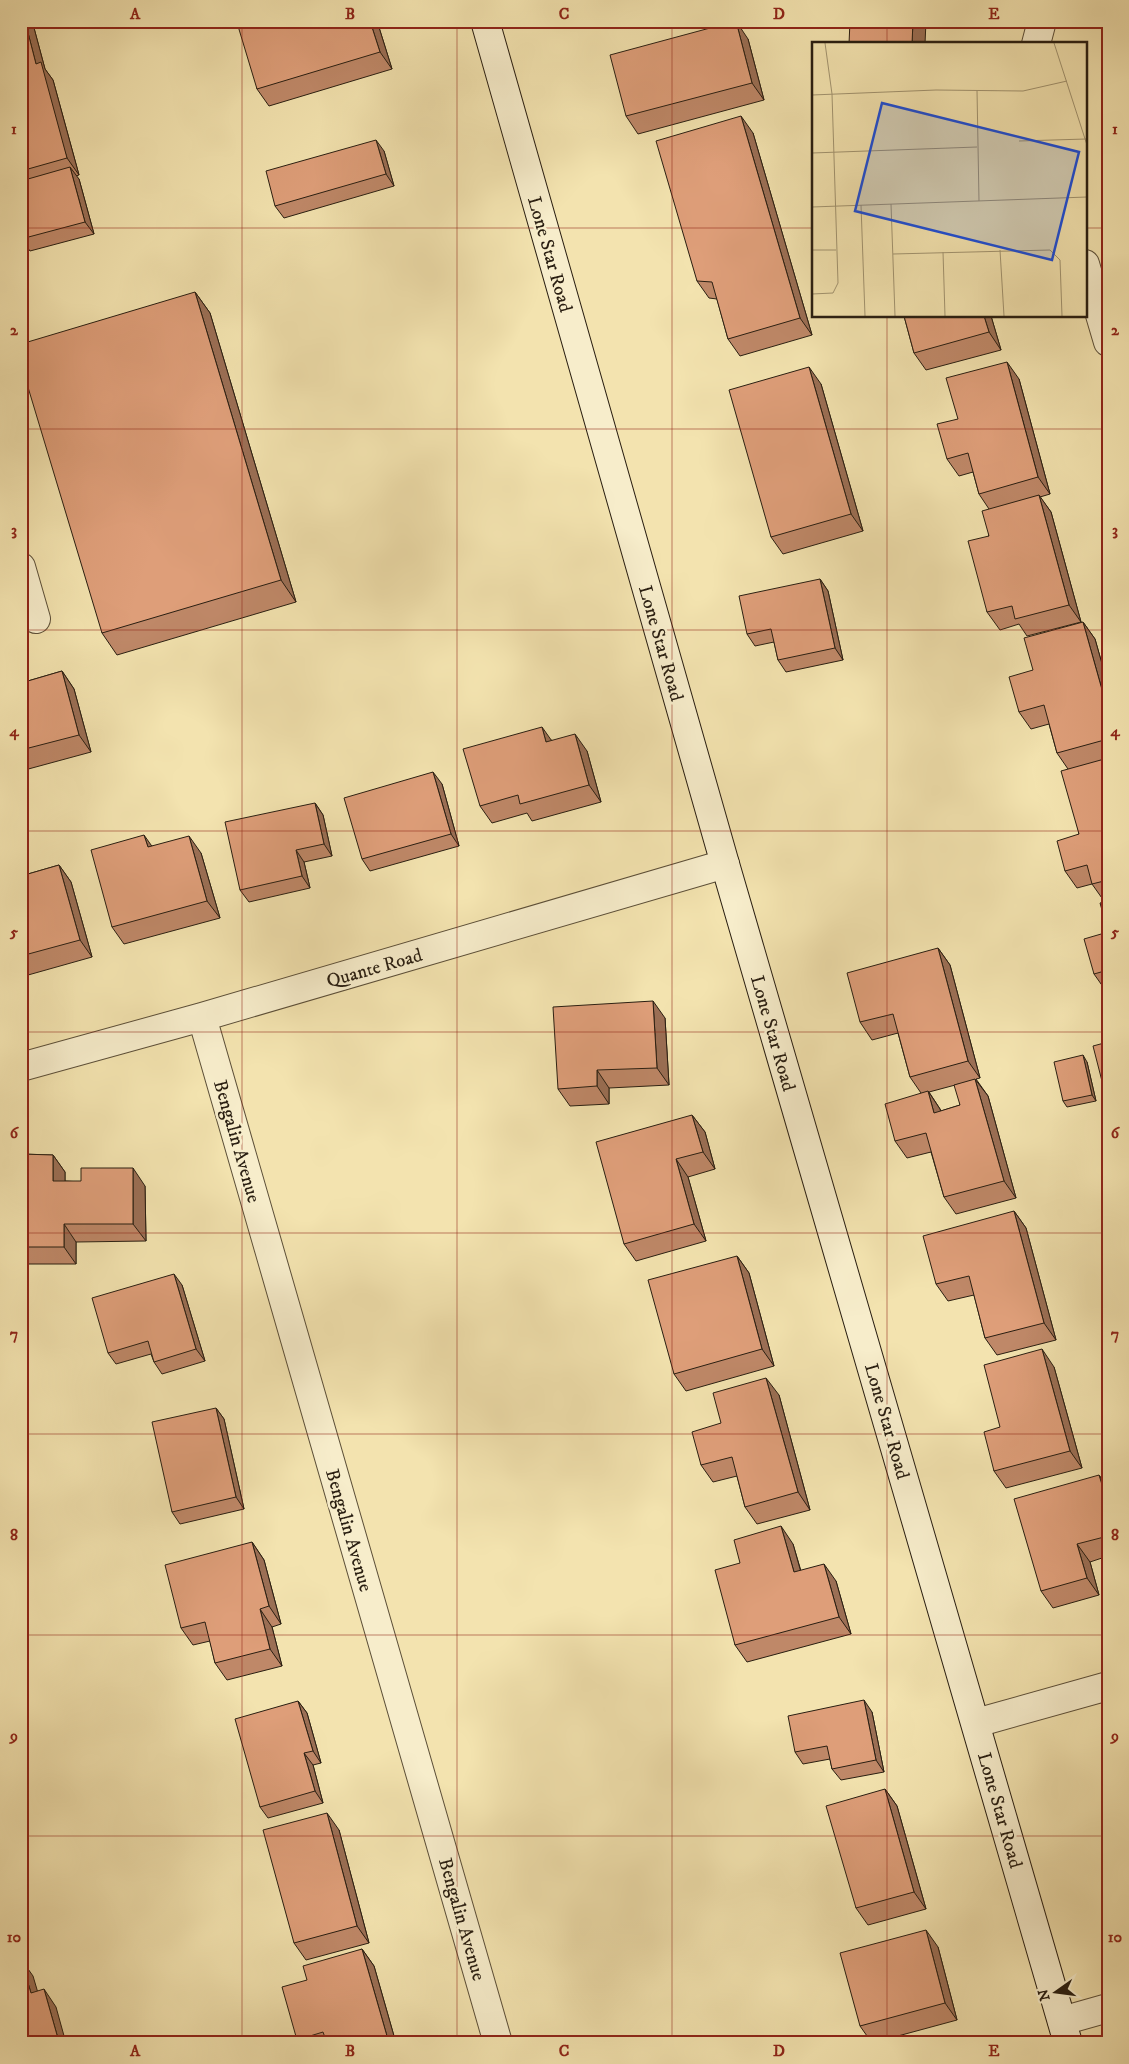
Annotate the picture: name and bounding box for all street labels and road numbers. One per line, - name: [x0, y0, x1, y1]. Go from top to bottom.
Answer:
- street label: Lone Star Road: [522, 194, 577, 315]
- street label: Lone Star Road: [633, 583, 688, 704]
- street label: Quante Road: [324, 944, 425, 993]
- street label: Lone Star Road: [745, 973, 800, 1094]
- street label: Bengalin Avenue: [208, 1077, 265, 1206]
- street label: Lone Star Road: [859, 1361, 914, 1482]
- street label: Bengalin Avenue: [320, 1466, 377, 1595]
- street label: Lone Star Road: [972, 1750, 1027, 1871]
- street label: Bengalin Avenue: [433, 1855, 490, 1984]

